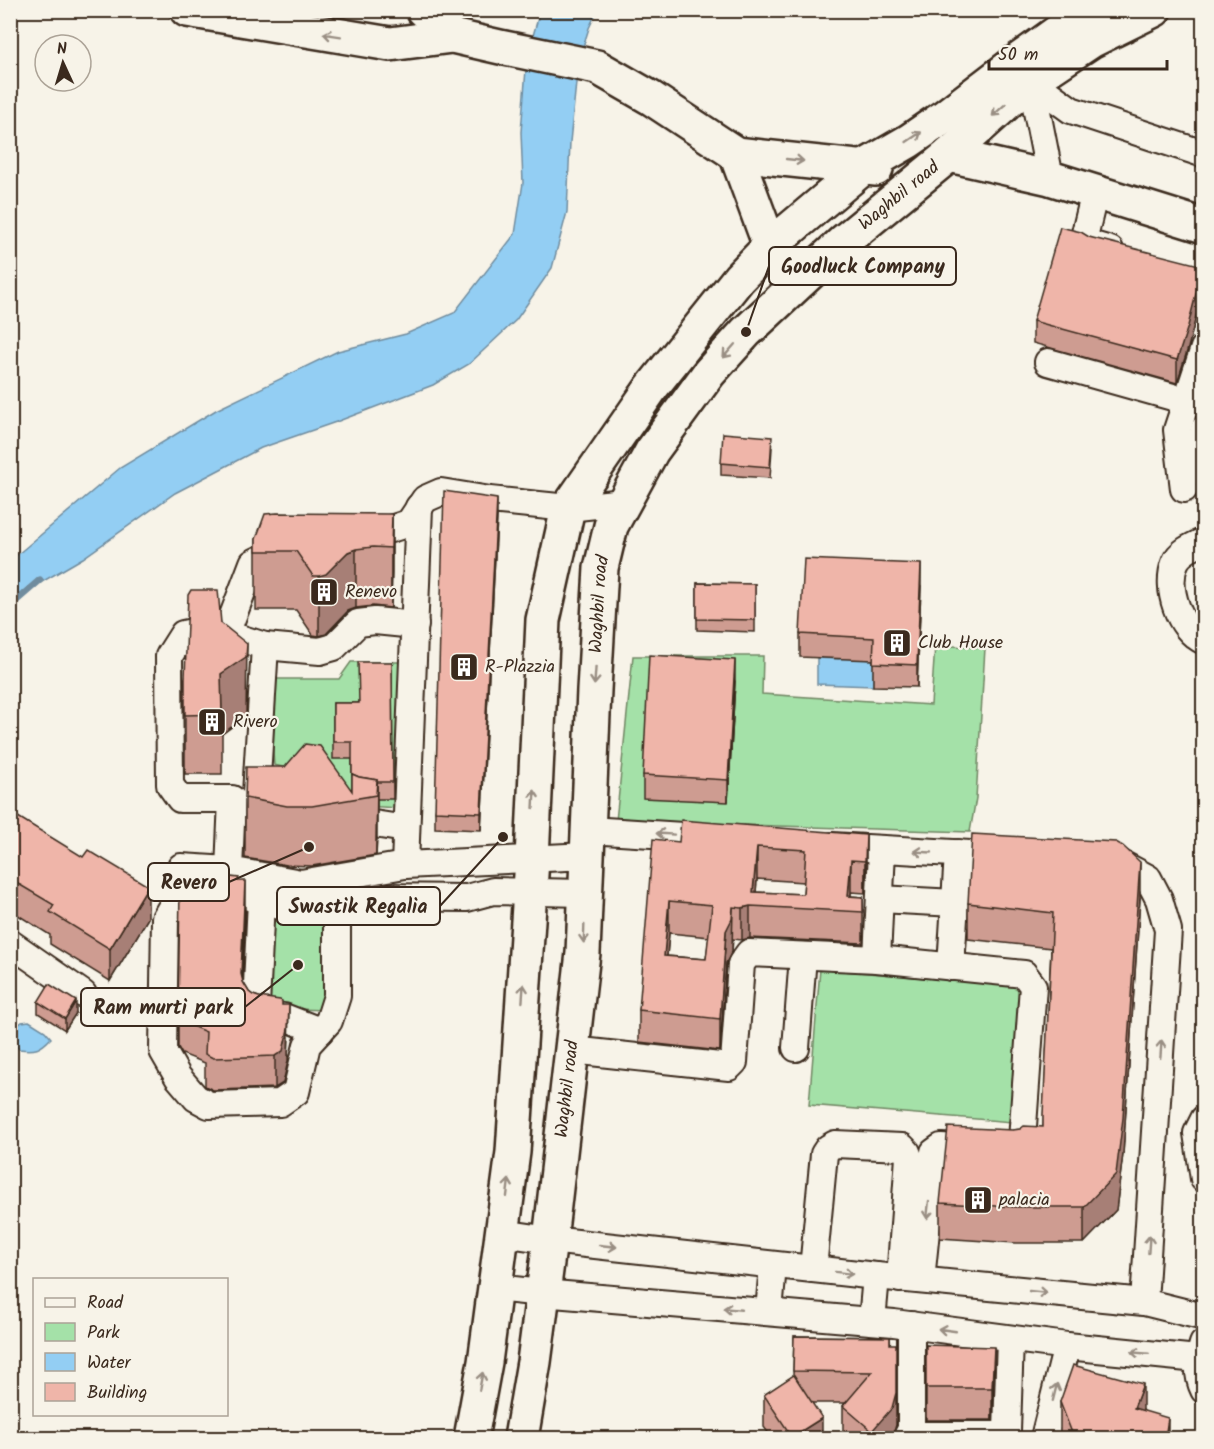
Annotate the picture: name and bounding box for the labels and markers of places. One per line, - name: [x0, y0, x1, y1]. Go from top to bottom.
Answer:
- callout: Goodluck Company: [769, 247, 956, 285]
- building icon: Renevo: [308, 576, 340, 608]
- place label: Renevo: [345, 578, 397, 607]
- building icon: Club House: [881, 627, 913, 659]
- place label: Club House: [918, 629, 1003, 658]
- building icon: R-Plazzia: [448, 651, 480, 683]
- place label: R-Plazzia: [485, 653, 555, 682]
- building icon: Rivero: [196, 706, 228, 738]
- place label: Rivero: [233, 708, 278, 737]
- callout: Revero: [148, 863, 229, 901]
- callout: Swastik Regalia: [277, 887, 440, 925]
- callout: Ram murti park: [81, 988, 245, 1026]
- building icon: palacia: [962, 1184, 994, 1216]
- place label: palacia: [998, 1186, 1050, 1215]

